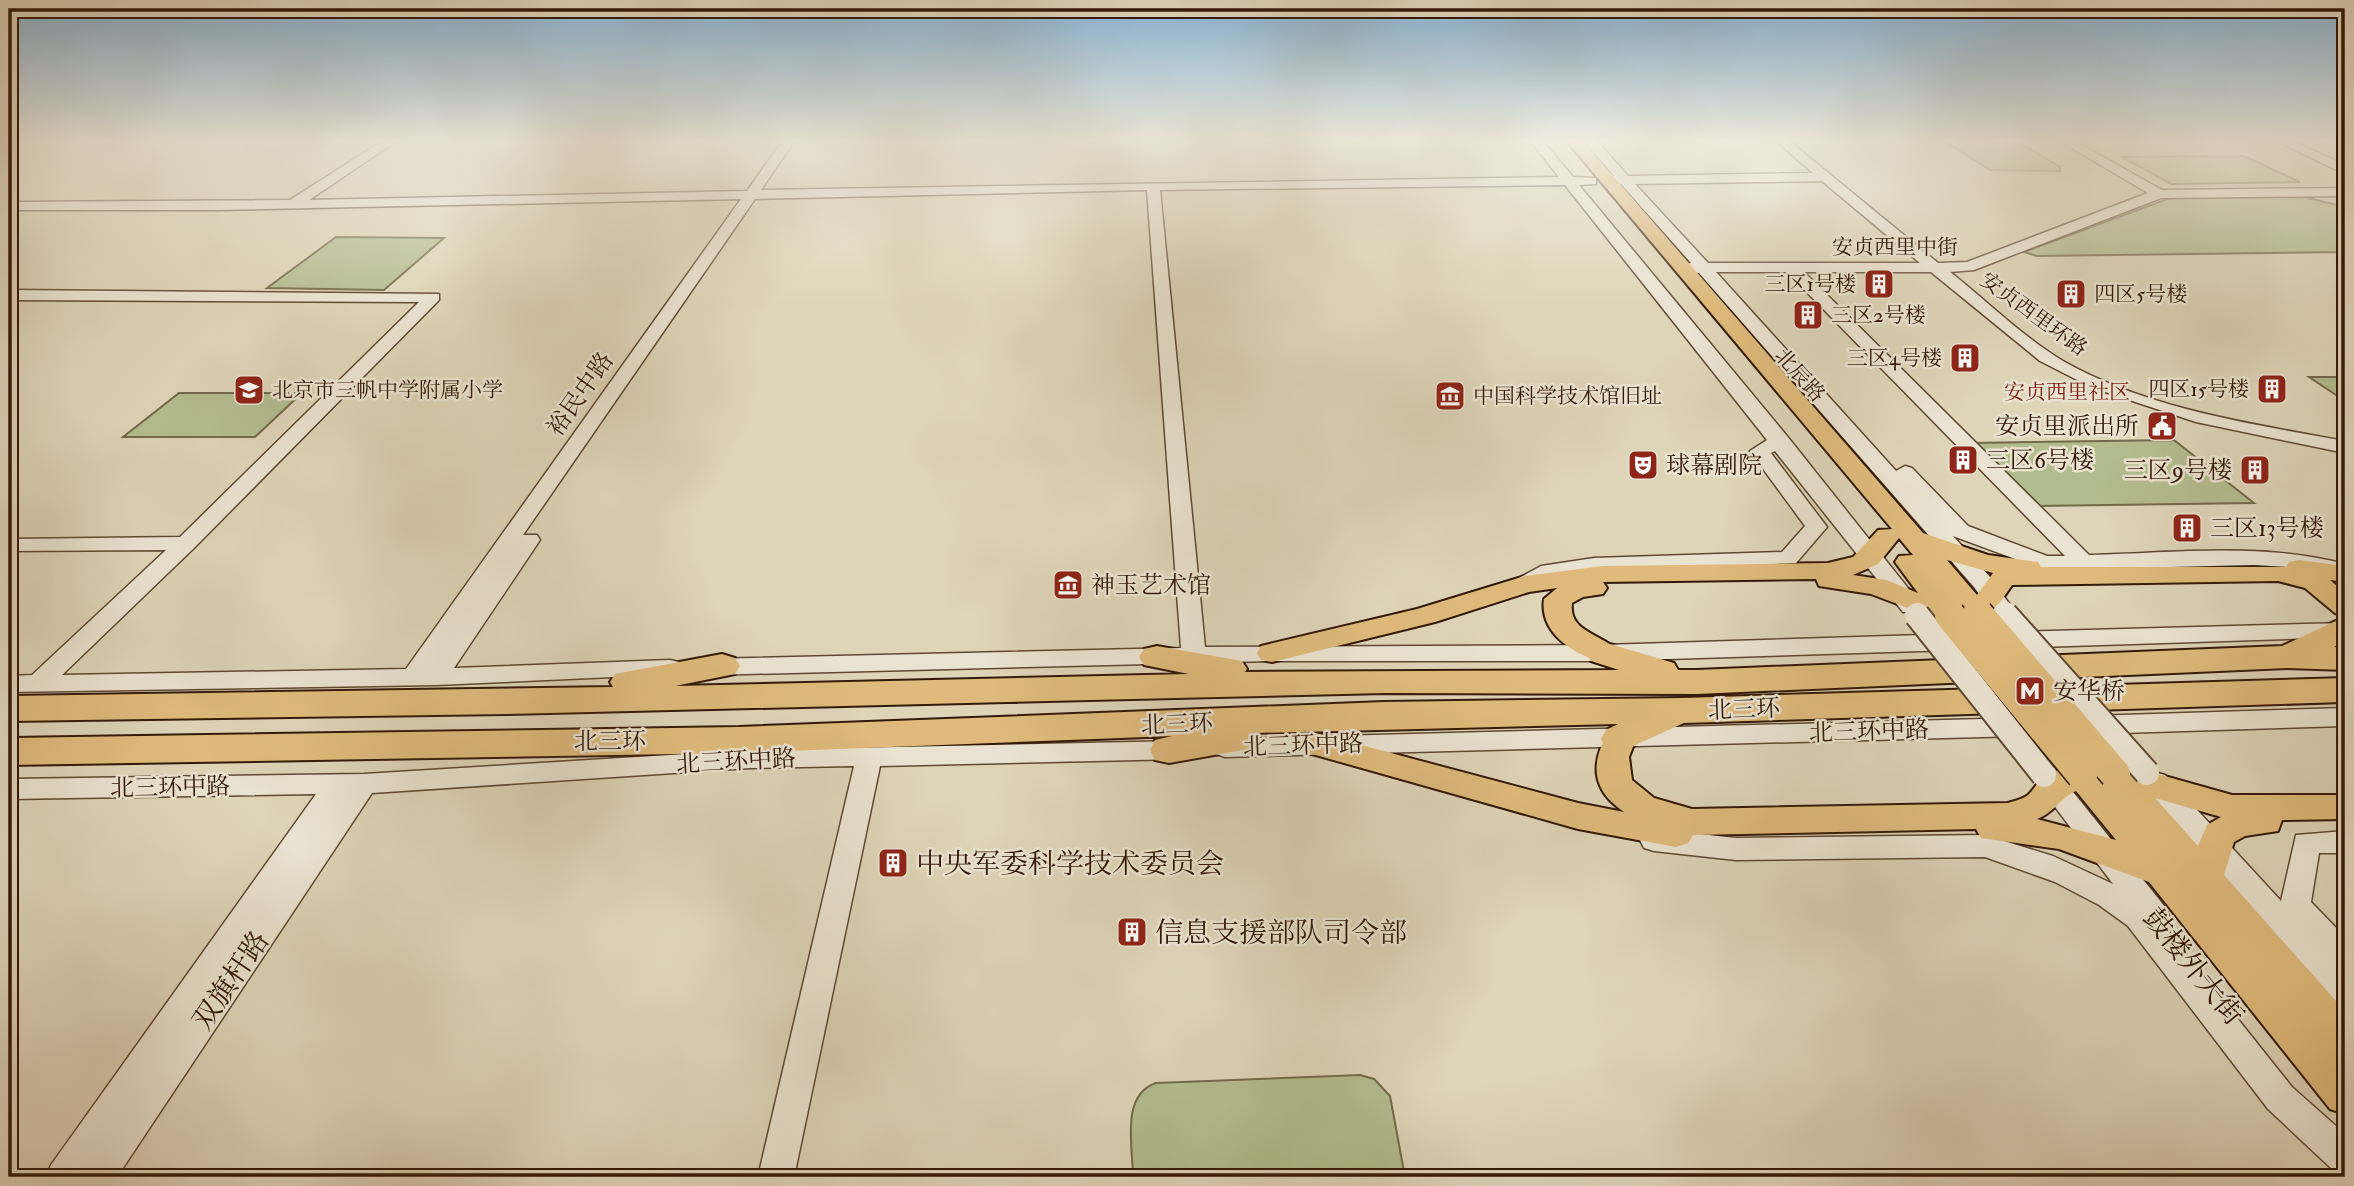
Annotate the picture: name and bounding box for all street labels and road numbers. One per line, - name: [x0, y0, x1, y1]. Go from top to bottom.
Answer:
- street label: 安贞西里中街: [1832, 234, 1958, 261]
- street label: 安贞西里环路: [1975, 266, 2093, 362]
- street label: 北辰路: [1769, 343, 1831, 408]
- street label: 裕民中路: [540, 346, 621, 442]
- street label: 北三环: [1707, 693, 1781, 726]
- street label: 北三环: [1140, 708, 1214, 741]
- street label: 北三环中路: [1809, 714, 1930, 749]
- street label: 北三环: [574, 726, 646, 757]
- street label: 北三环中路: [1243, 728, 1364, 763]
- street label: 北三环中路: [675, 743, 797, 780]
- street label: 北三环中路: [110, 771, 230, 804]
- street label: 鼓楼外大街: [2135, 902, 2250, 1032]
- street label: 双旗杆路: [185, 925, 277, 1037]

